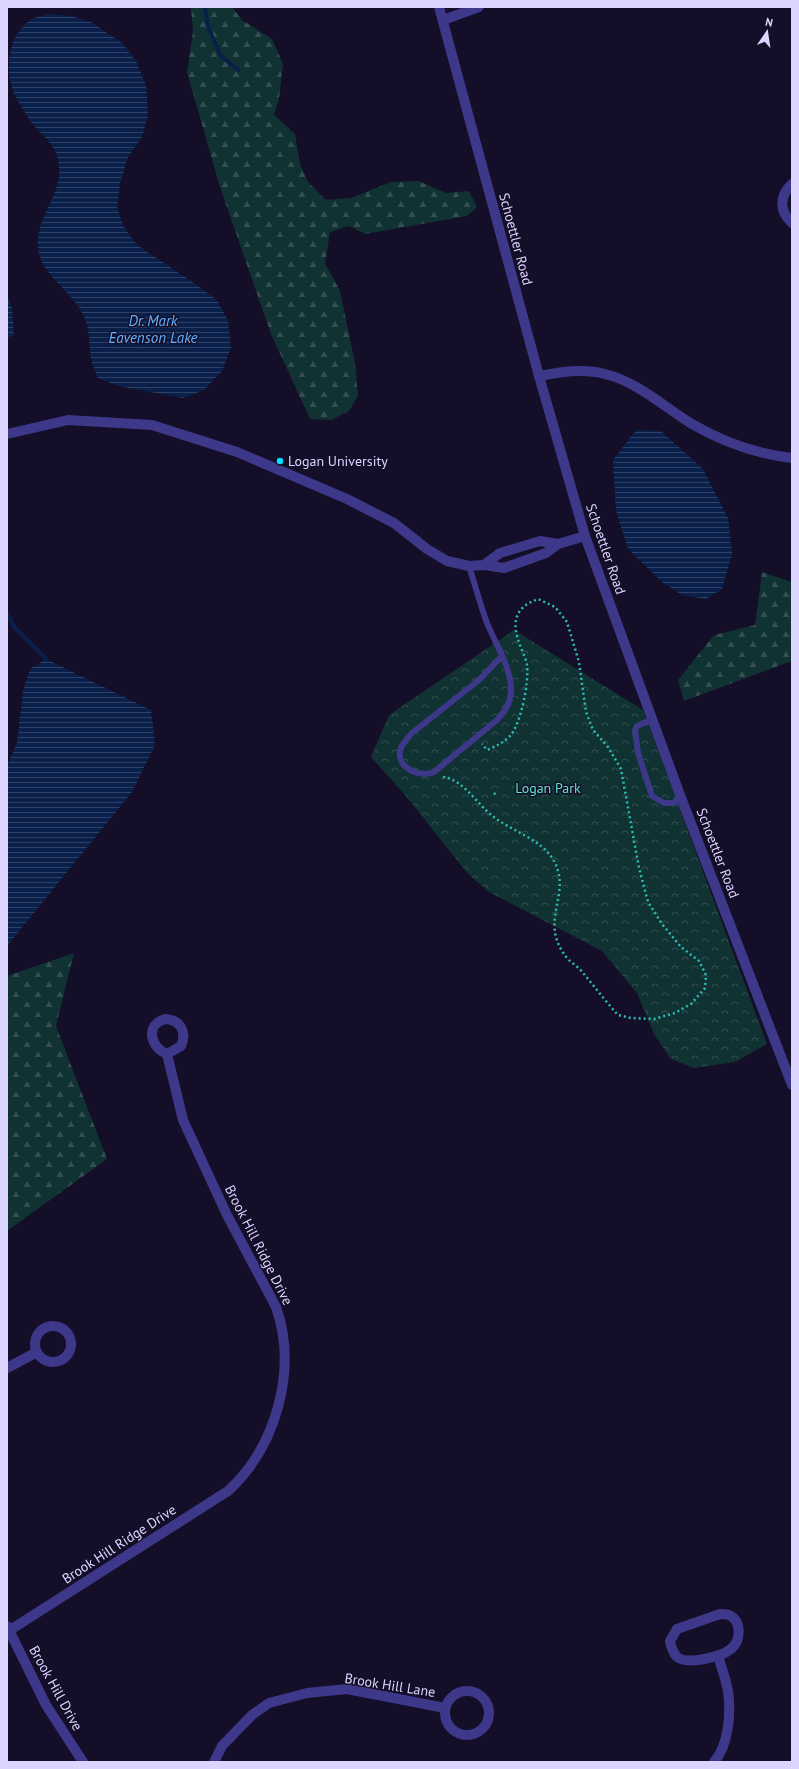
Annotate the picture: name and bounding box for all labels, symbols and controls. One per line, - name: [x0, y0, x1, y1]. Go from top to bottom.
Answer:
- north arrow: [747, 12, 787, 52]
- text: N: [764, 15, 774, 30]
- street label: Schoettler Road: [495, 191, 537, 287]
- water label: Dr. Mark Eavenson Lake: [109, 311, 198, 347]
- place label: Logan University: [288, 452, 388, 470]
- marker: Logan University: [275, 456, 285, 466]
- street label: Schoettler Road: [582, 501, 630, 597]
- park label: Logan Park: [515, 779, 581, 797]
- street label: Schoettler Road: [693, 805, 743, 901]
- street label: Brook Hill Ridge Drive: [221, 1182, 297, 1308]
- street label: Brook Hill Ridge Drive: [59, 1500, 179, 1588]
- street label: Brook Hill Drive: [25, 1642, 87, 1734]
- street label: Brook Hill Lane: [343, 1669, 437, 1701]

